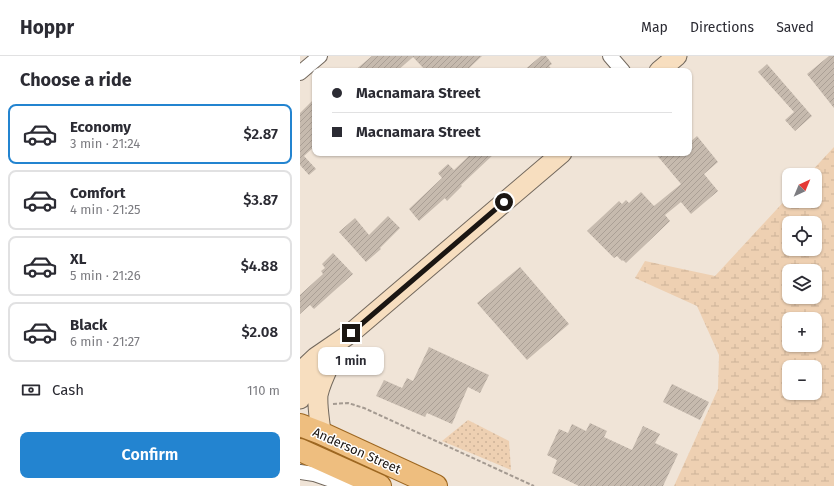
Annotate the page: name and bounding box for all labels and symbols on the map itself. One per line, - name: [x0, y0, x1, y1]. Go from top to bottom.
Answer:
- north arrow: [782, 168, 822, 208]
- route start: [495, 193, 513, 211]
- route end: [342, 324, 360, 342]
- callout: 1 min: [318, 347, 384, 375]
- street label: Anderson Street: [310, 424, 403, 477]

